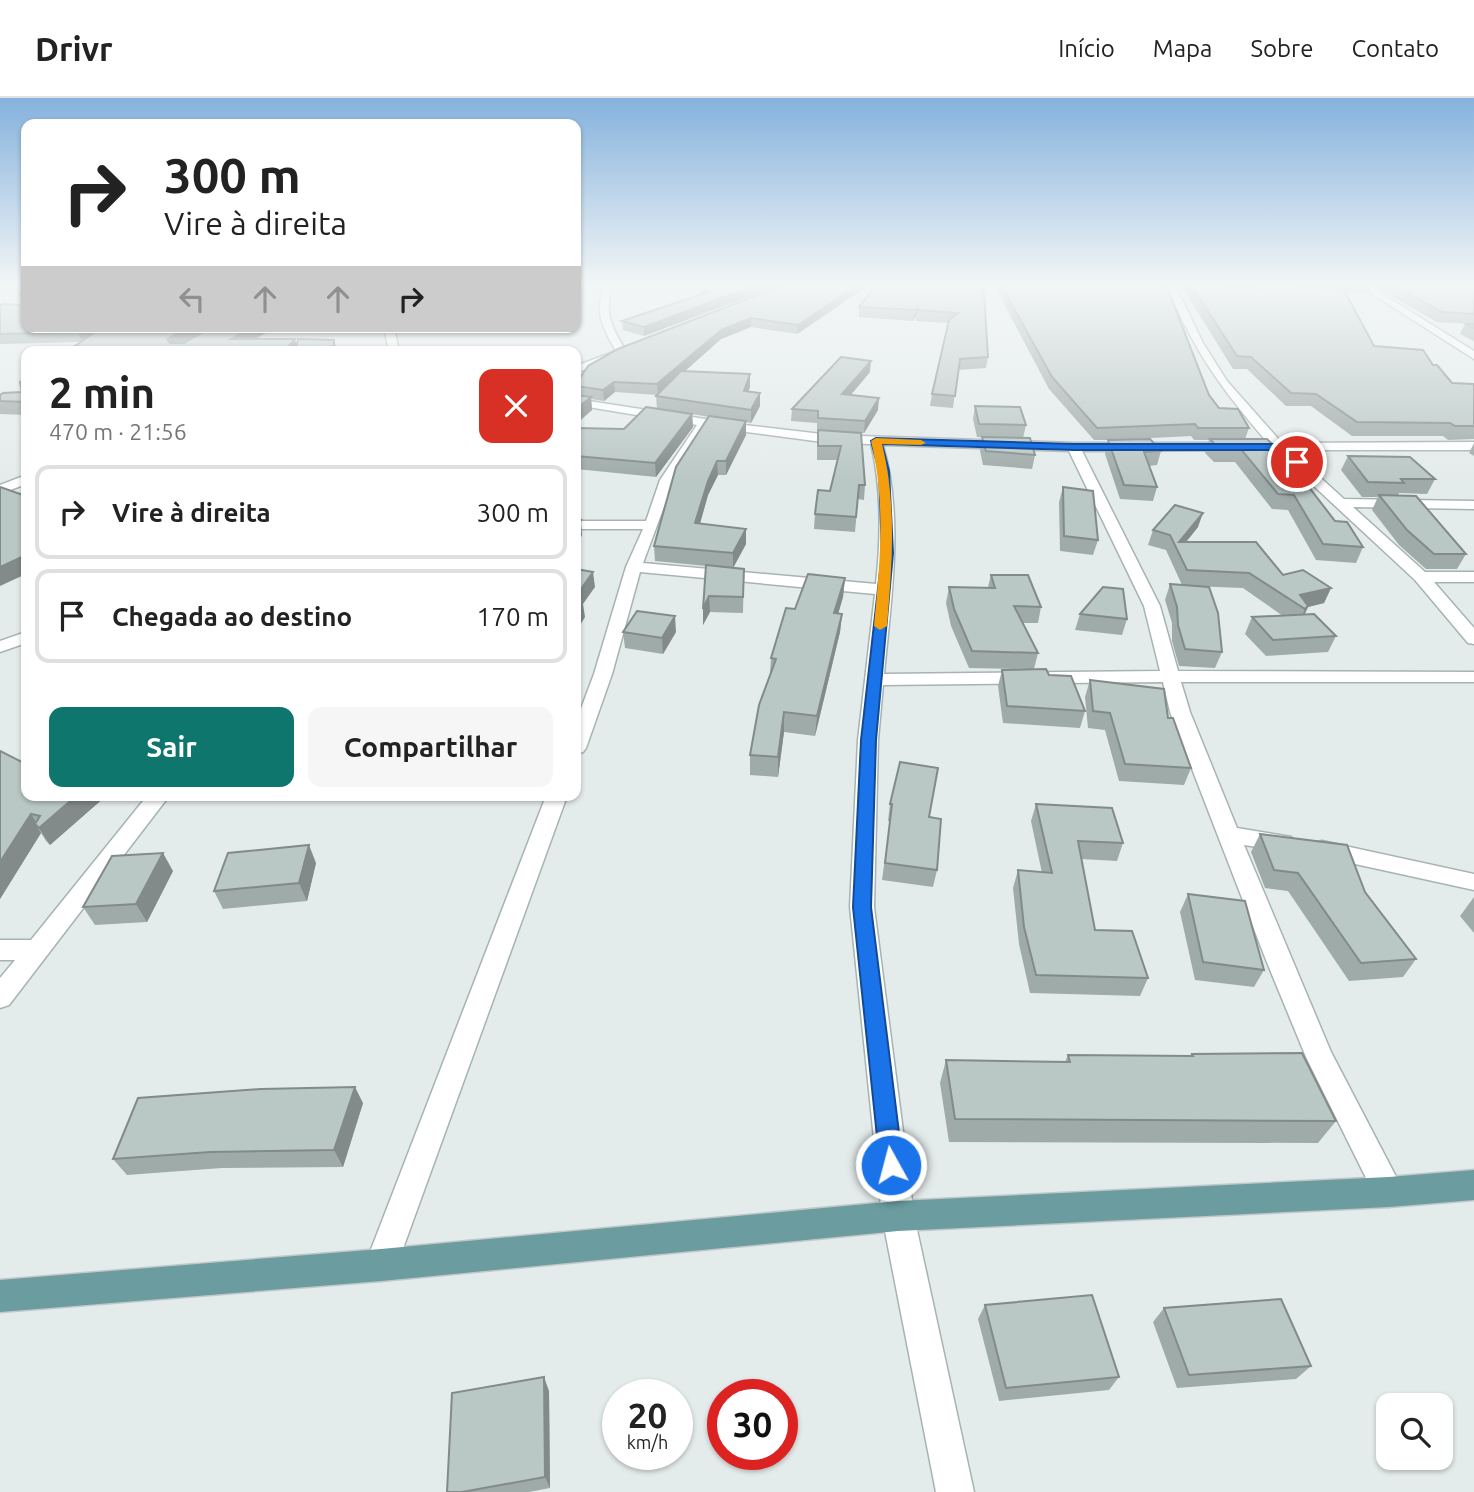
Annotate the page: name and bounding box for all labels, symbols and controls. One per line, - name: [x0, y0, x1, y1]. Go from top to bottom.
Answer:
- text: Drivr: [35, 30, 113, 67]
- text: Início: [1058, 35, 1115, 62]
- text: Mapa: [1153, 35, 1212, 62]
- text: Sobre: [1250, 35, 1313, 62]
- text: Contato: [1351, 35, 1439, 62]
- icon: right: [49, 147, 140, 238]
- text: 300 m: [164, 147, 301, 202]
- text: Vire à direita: [164, 205, 347, 241]
- icon: left: [173, 280, 211, 318]
- icon: ahead: [246, 280, 284, 318]
- icon: ahead: [319, 280, 357, 318]
- icon: right: [392, 280, 430, 318]
- text: 2 min: [49, 369, 155, 416]
- button: close: [479, 369, 553, 443]
- text: 470 m · 21:56: [49, 419, 187, 444]
- pin: [1267, 432, 1327, 492]
- icon: arrive: [1278, 443, 1316, 481]
- icon: right: [53, 493, 91, 531]
- text: Vire à direita: [112, 498, 271, 527]
- text: 300 m: [477, 498, 549, 527]
- icon: arrive: [53, 597, 91, 635]
- text: Chegada ao destino: [112, 602, 352, 631]
- text: 170 m: [477, 602, 549, 631]
- button: Sair: [49, 707, 294, 787]
- button: Compartilhar: [308, 707, 553, 787]
- position arrow: [854, 1128, 928, 1202]
- speed limit sign: 30: [707, 1379, 798, 1470]
- map controls: [1376, 1393, 1453, 1470]
- button: search: [1376, 1393, 1453, 1470]
- text: 20: [628, 1395, 667, 1435]
- text: km/h: [627, 1432, 668, 1452]

